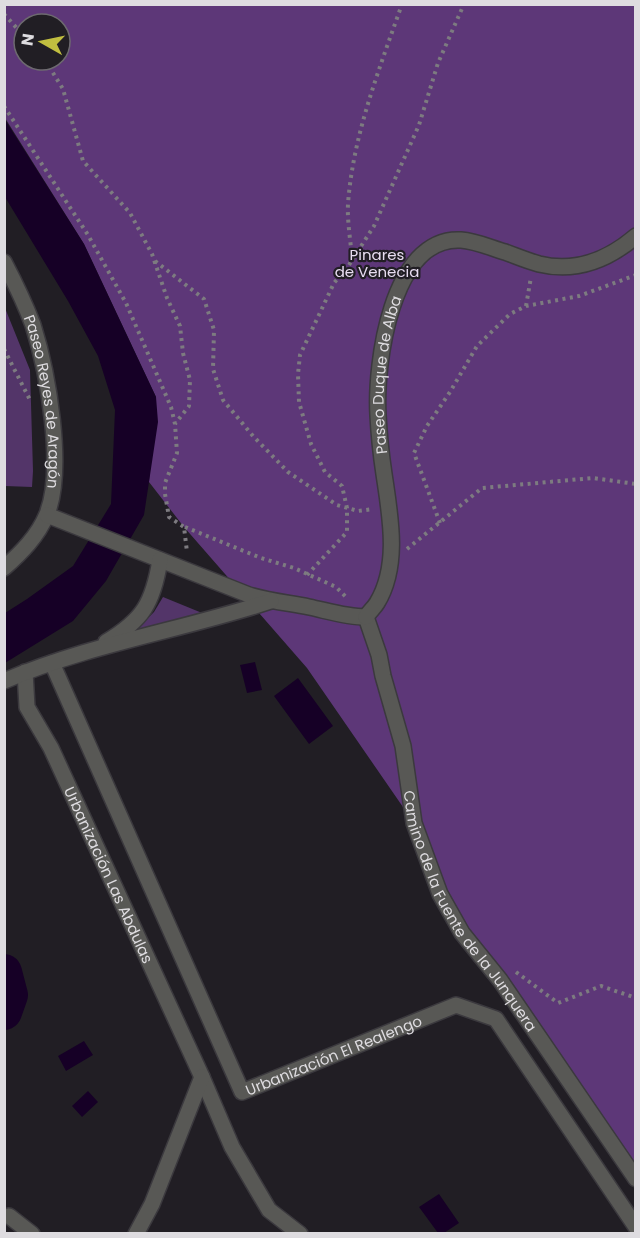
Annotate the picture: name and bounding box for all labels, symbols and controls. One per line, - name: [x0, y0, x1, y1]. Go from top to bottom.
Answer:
- north arrow: [12, 12, 72, 72]
- text: N: [15, 32, 40, 47]
- park label: Pinares de Venecia: [335, 244, 419, 282]
- street label: Paseo Duque de Alba: [367, 292, 406, 455]
- street label: Paseo Reyes de Aragón: [19, 311, 65, 490]
- street label: Urbanización Las Abdulas: [59, 783, 159, 967]
- street label: Camino de la Fuente de la Junquera: [399, 789, 542, 1035]
- street label: Urbanización El Realengo: [242, 1010, 425, 1100]

